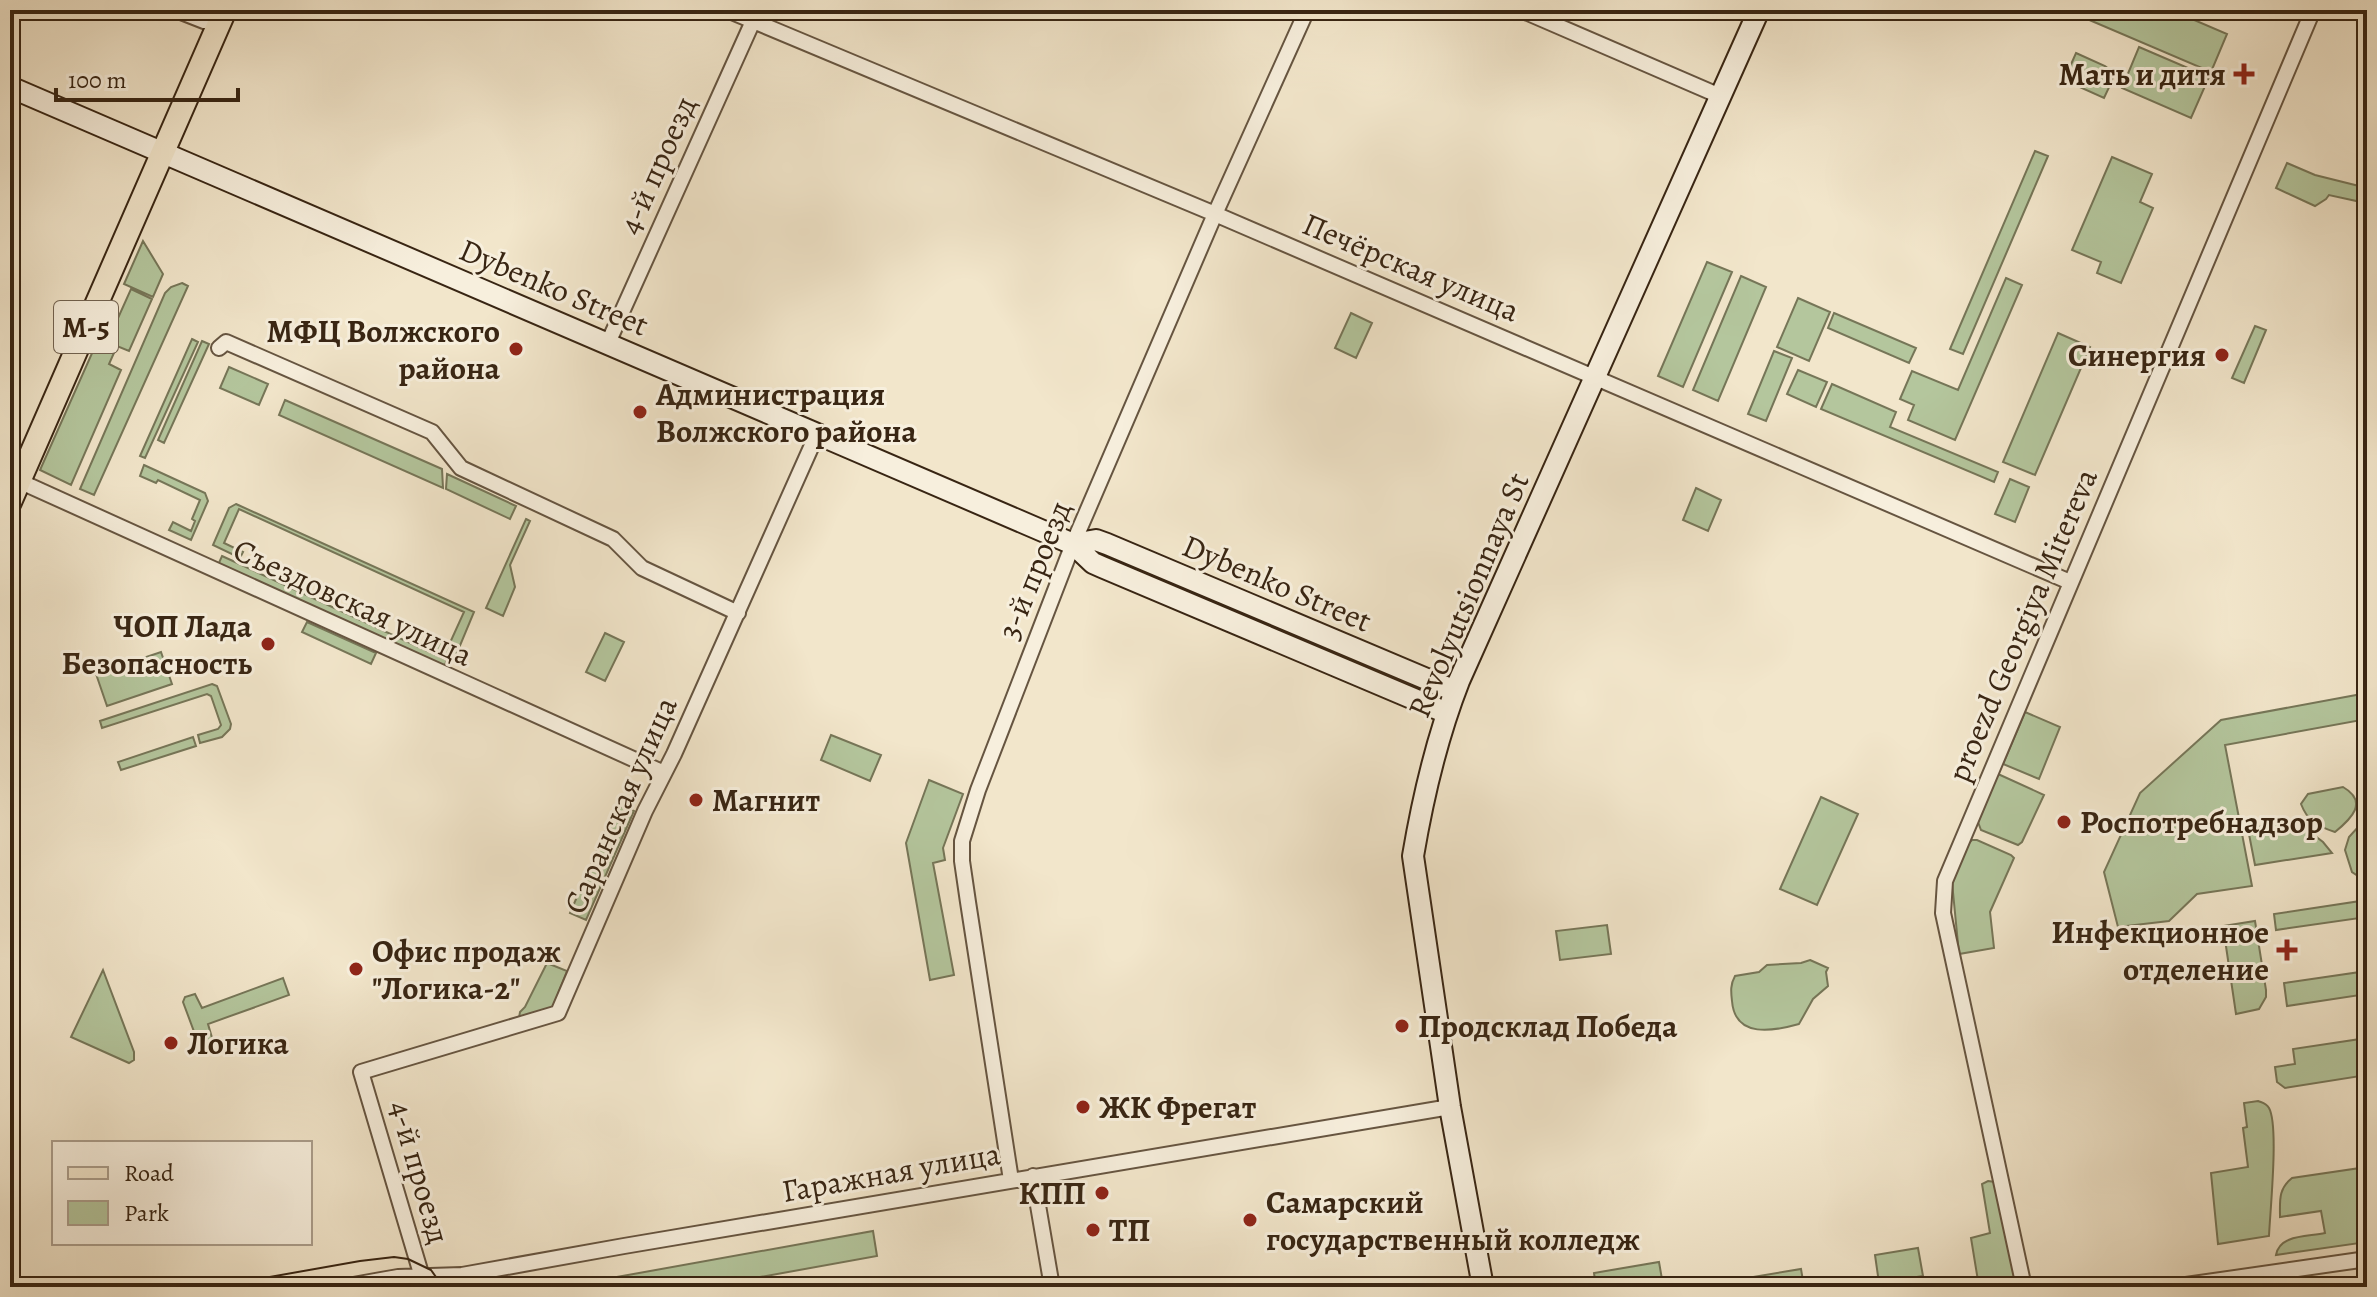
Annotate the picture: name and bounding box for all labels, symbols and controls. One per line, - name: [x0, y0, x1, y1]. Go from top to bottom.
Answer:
- scale bar: [56, 52, 238, 102]
- place label: Мать и дитя: [2059, 52, 2226, 96]
- marker: Мать и дитя: [2233, 63, 2255, 85]
- text: 100 m: [68, 64, 127, 96]
- street label: 4-й проезд: [607, 89, 707, 241]
- street label: Печёрская улица: [1296, 202, 1526, 333]
- street label: Dybenko Street: [453, 227, 655, 347]
- road number: М-5: [54, 301, 118, 353]
- place label: МФЦ Волжского района: [267, 309, 501, 390]
- place label: Синергия: [2068, 333, 2206, 377]
- marker: МФЦ Волжского района: [507, 340, 525, 358]
- marker: Синергия: [2213, 346, 2231, 364]
- place label: Администрация Волжского района: [655, 372, 917, 453]
- marker: Администрация Волжского района: [631, 403, 649, 421]
- street label: proezd Georgiya Mitereva: [1936, 462, 2108, 788]
- street label: Revolyutsionnaya St: [1397, 466, 1539, 724]
- street label: 3-й проезд: [986, 494, 1082, 646]
- street label: Dybenko Street: [1176, 523, 1378, 643]
- street label: Съездовская улица: [226, 527, 480, 677]
- place label: ЧОП Лада Безопасность: [62, 604, 253, 685]
- marker: ЧОП Лада Безопасность: [259, 635, 277, 653]
- street label: Саранская улица: [553, 689, 688, 920]
- place label: Магнит: [712, 778, 821, 822]
- marker: Магнит: [687, 791, 705, 809]
- place label: Роспотребнадзор: [2080, 800, 2323, 844]
- marker: Роспотребнадзор: [2055, 813, 2073, 831]
- place label: Инфекционное отделение: [2051, 910, 2269, 991]
- place label: Офис продаж "Логика-2": [372, 929, 561, 1010]
- marker: Инфекционное отделение: [2276, 939, 2298, 961]
- marker: Офис продаж "Логика-2": [347, 960, 365, 978]
- place label: Продсклад Победа: [1418, 1004, 1678, 1048]
- marker: Продсклад Победа: [1393, 1017, 1411, 1035]
- place label: Логика: [187, 1021, 290, 1065]
- marker: Логика: [162, 1034, 180, 1052]
- place label: ЖК Фрегат: [1099, 1085, 1257, 1129]
- street label: 4-й проезд: [379, 1095, 461, 1249]
- marker: ЖК Фрегат: [1074, 1098, 1092, 1116]
- street label: Гаражная улица: [778, 1131, 1004, 1213]
- legend: [52, 1141, 312, 1245]
- text: Road: [124, 1157, 174, 1189]
- place label: КПП: [1018, 1171, 1086, 1215]
- place label: Самарский государственный колледж: [1266, 1180, 1640, 1261]
- marker: КПП: [1093, 1184, 1111, 1202]
- text: Park: [124, 1197, 169, 1229]
- place label: ТП: [1109, 1208, 1150, 1252]
- marker: Самарский государственный колледж: [1241, 1211, 1259, 1229]
- marker: ТП: [1084, 1221, 1102, 1239]

